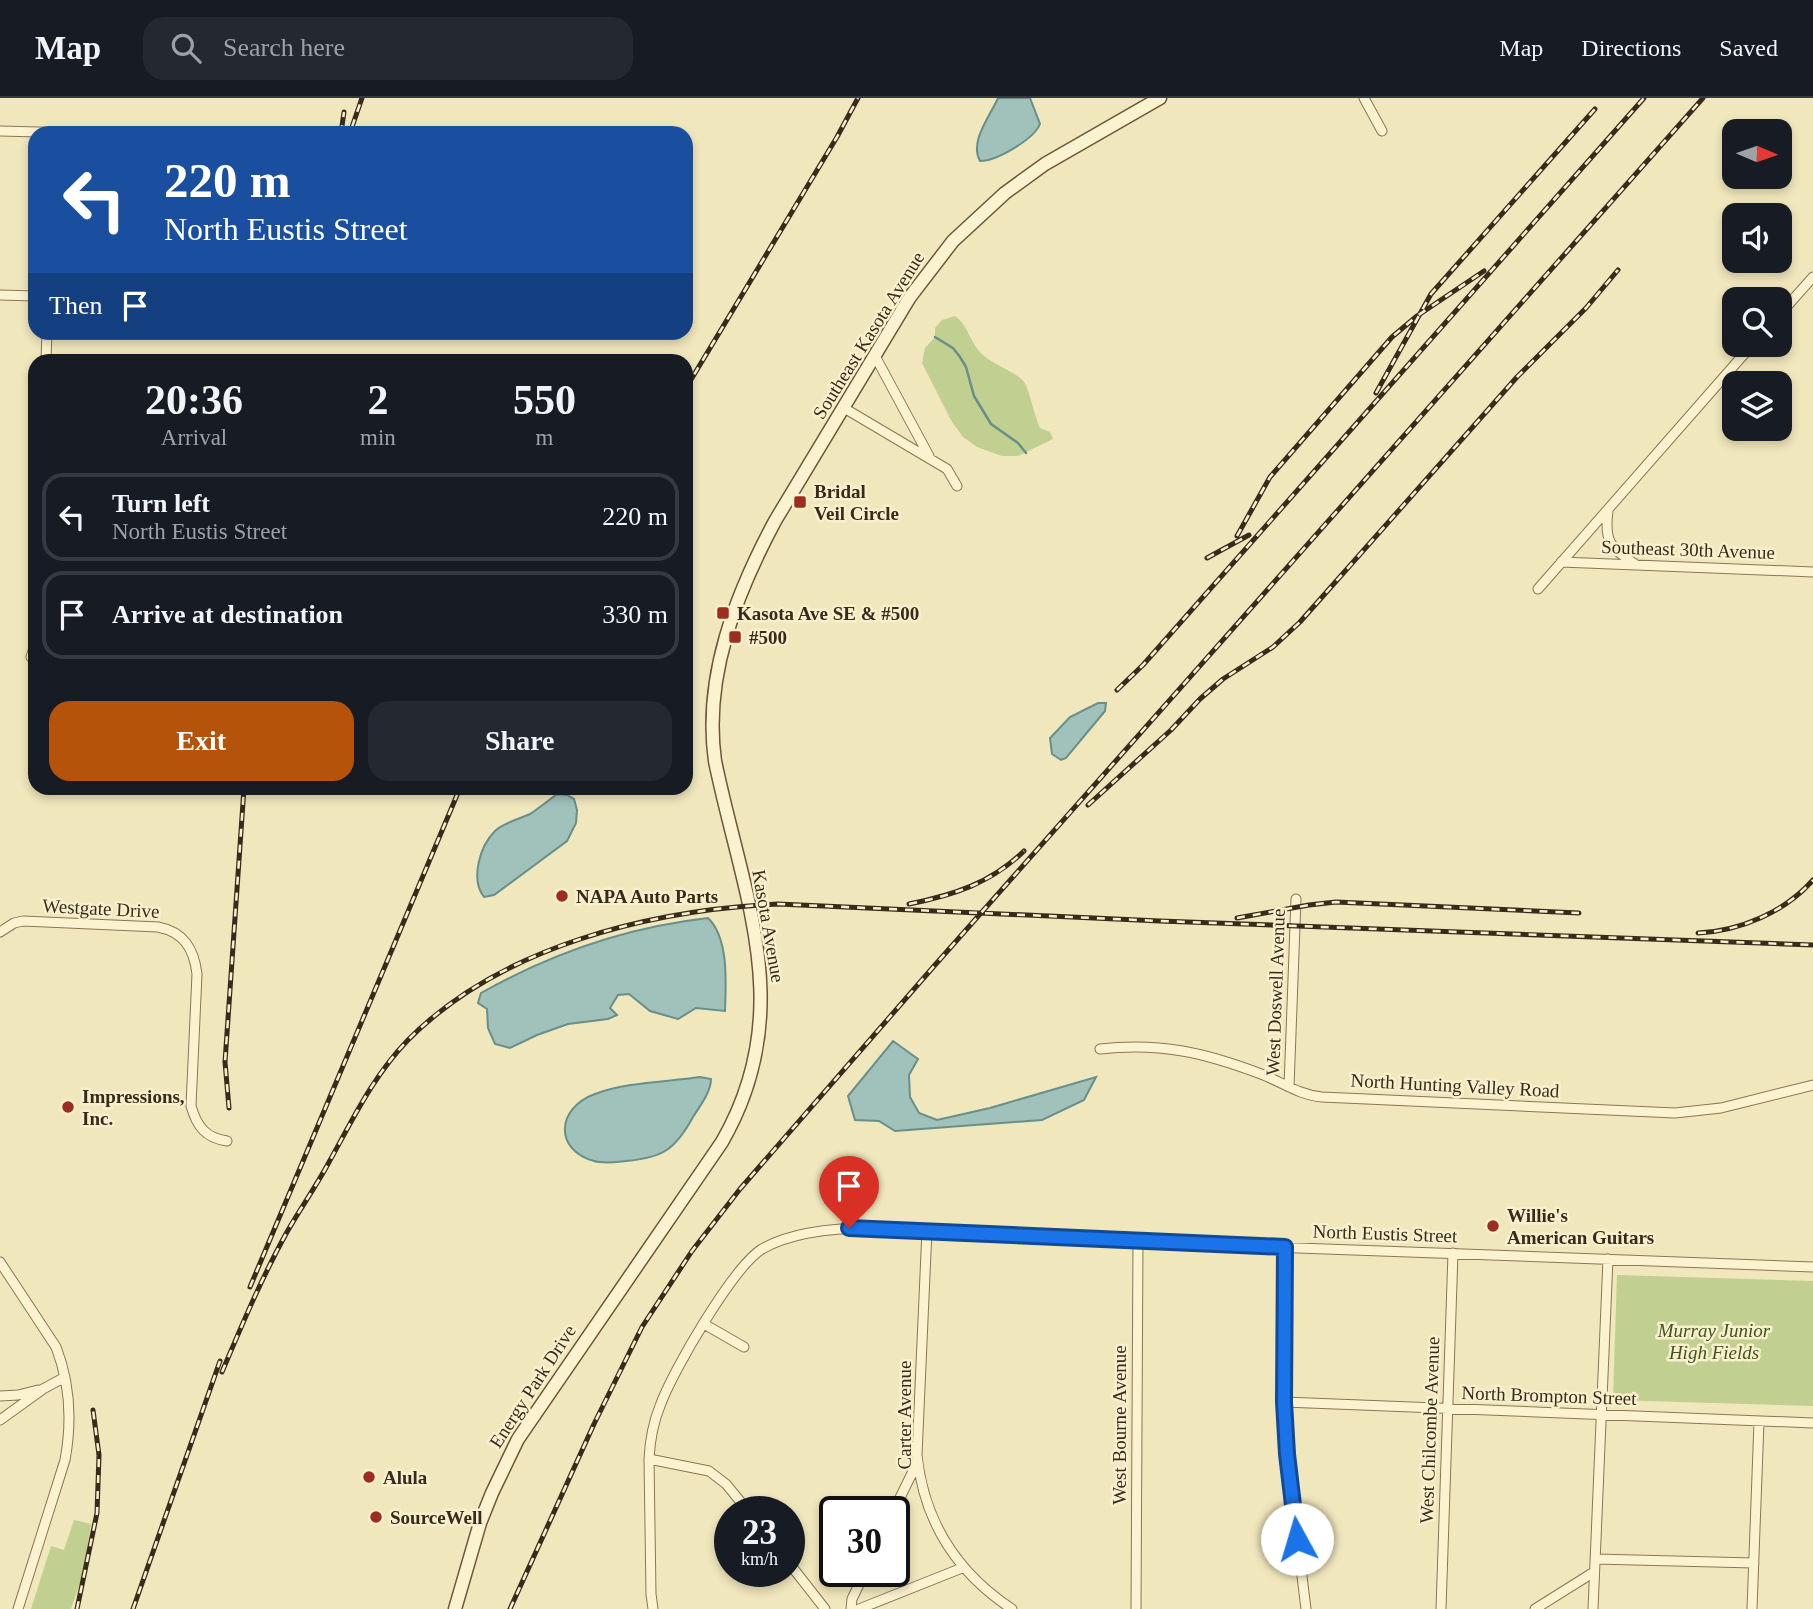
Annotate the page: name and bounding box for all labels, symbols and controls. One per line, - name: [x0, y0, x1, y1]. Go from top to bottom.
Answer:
- search box: [143, 17, 633, 80]
- icon: search: [167, 29, 205, 67]
- text: Map: [35, 30, 101, 66]
- text: Search here: [223, 33, 345, 62]
- text: Map: [1499, 35, 1543, 61]
- text: Directions: [1581, 35, 1681, 61]
- text: Saved: [1719, 35, 1778, 61]
- north arrow: [1722, 119, 1792, 189]
- map controls: [1722, 119, 1792, 441]
- text: 220 m: [164, 153, 291, 208]
- icon: left: [49, 154, 140, 245]
- button: sound: [1722, 203, 1792, 273]
- text: North Eustis Street: [164, 211, 408, 247]
- street label: Southeast Kasota Avenue: [808, 248, 928, 423]
- icon: arrive: [116, 287, 154, 325]
- button: search: [1722, 287, 1792, 357]
- text: Then: [49, 291, 102, 320]
- button: layers: [1722, 371, 1792, 441]
- text: 20:36: [145, 377, 243, 423]
- text: 2: [367, 377, 388, 423]
- text: 550: [513, 377, 576, 423]
- text: Arrival: [161, 425, 227, 450]
- text: min: [360, 425, 396, 450]
- text: m: [535, 425, 553, 450]
- place label: Bridal Veil Circle: [814, 481, 899, 524]
- text: Turn left: [112, 489, 210, 518]
- marker: Bridal Veil Circle: [792, 494, 808, 510]
- icon: left: [53, 498, 91, 536]
- text: 220 m: [602, 502, 668, 531]
- text: North Eustis Street: [112, 519, 287, 544]
- street label: Southeast 30th Avenue: [1601, 536, 1775, 563]
- icon: arrive: [53, 596, 91, 634]
- text: Arrive at destination: [112, 600, 343, 629]
- text: 330 m: [602, 600, 668, 629]
- place label: Kasota Ave SE & #500: [737, 603, 919, 624]
- marker: Kasota Ave SE & #500: [715, 605, 731, 621]
- place label: #500: [749, 627, 787, 648]
- marker: #500: [727, 629, 743, 645]
- button: Exit: [49, 701, 354, 781]
- button: Share: [368, 701, 672, 781]
- street label: Kasota Avenue: [748, 868, 789, 984]
- place label: NAPA Auto Parts: [576, 886, 718, 907]
- marker: NAPA Auto Parts: [554, 888, 570, 904]
- street label: Westgate Drive: [42, 895, 160, 922]
- street label: West Doswell Avenue: [1262, 908, 1289, 1076]
- street label: North Hunting Valley Road: [1350, 1070, 1560, 1101]
- place label: Impressions, Inc.: [82, 1086, 185, 1129]
- marker: Impressions, Inc.: [60, 1099, 76, 1115]
- pin: [819, 1156, 879, 1228]
- icon: arrive: [830, 1167, 868, 1205]
- place label: Willie's American Guitars: [1507, 1205, 1654, 1248]
- marker: Willie's American Guitars: [1485, 1218, 1501, 1234]
- street label: North Eustis Street: [1312, 1220, 1458, 1247]
- park label: Murray Junior High Fields: [1657, 1320, 1771, 1363]
- street label: Energy Park Drive: [485, 1321, 580, 1452]
- street label: West Chilcombe Avenue: [1416, 1336, 1443, 1524]
- street label: West Bourne Avenue: [1109, 1345, 1130, 1505]
- street label: Carter Avenue: [894, 1361, 915, 1469]
- street label: North Brompton Street: [1461, 1382, 1638, 1409]
- place label: Alula: [383, 1467, 428, 1488]
- marker: Alula: [361, 1469, 377, 1485]
- speed limit sign: 30: [819, 1496, 910, 1587]
- position arrow: [1260, 1502, 1334, 1576]
- place label: SourceWell: [390, 1507, 483, 1528]
- marker: SourceWell: [368, 1509, 384, 1525]
- text: 23: [742, 1513, 777, 1552]
- text: km/h: [741, 1549, 778, 1569]

